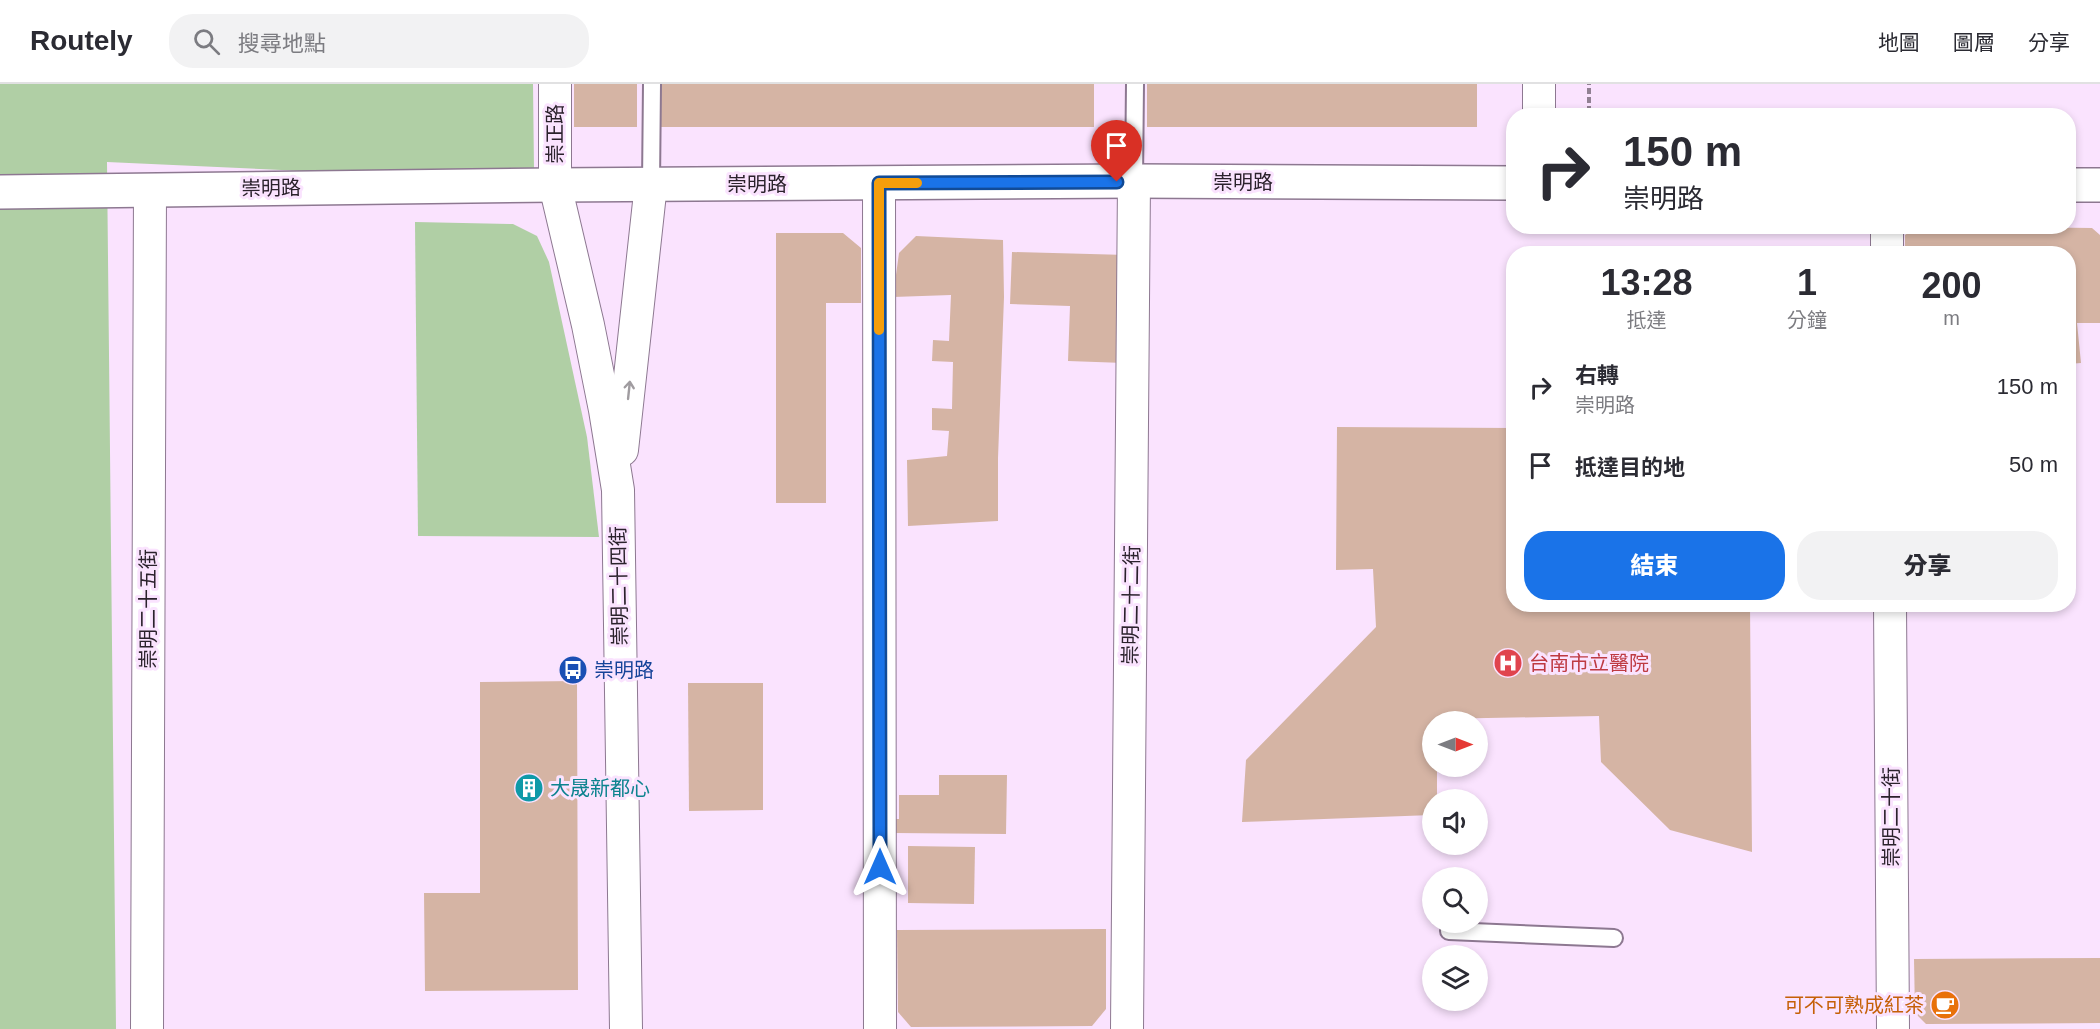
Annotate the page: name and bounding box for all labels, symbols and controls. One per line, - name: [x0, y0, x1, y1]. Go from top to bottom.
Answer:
- search box: [169, 14, 589, 68]
- text: Routely: [30, 25, 133, 56]
- icon: search: [190, 25, 223, 58]
- text: 搜尋地點: [238, 31, 326, 56]
- text: 地圖: [1878, 31, 1920, 54]
- text: 圖層: [1953, 31, 1995, 54]
- text: 分享: [2028, 31, 2070, 54]
- street label: 崇正路: [544, 104, 566, 164]
- pin: [1091, 120, 1142, 182]
- text: 150 m: [1623, 128, 1742, 175]
- icon: arrive: [1100, 129, 1133, 162]
- icon: right: [1524, 132, 1602, 210]
- street label: 崇明路: [1213, 171, 1273, 193]
- street label: 崇明路: [727, 173, 787, 195]
- street label: 崇明路: [241, 176, 301, 200]
- text: 崇明路: [1623, 184, 1704, 214]
- text: 13:28: [1600, 262, 1693, 303]
- text: 1: [1797, 262, 1817, 303]
- text: 200: [1921, 265, 1982, 306]
- text: m: [1943, 307, 1960, 329]
- text: 抵達: [1626, 309, 1666, 331]
- text: 分鐘: [1787, 309, 1827, 331]
- text: 右轉: [1575, 363, 1619, 388]
- icon: right: [1524, 371, 1557, 404]
- text: 150 m: [1997, 374, 2058, 399]
- one-way arrow: [624, 381, 635, 400]
- text: 崇明路: [1575, 394, 1635, 416]
- icon: arrive: [1524, 449, 1557, 482]
- text: 50 m: [2009, 452, 2058, 477]
- text: 抵達目的地: [1575, 455, 1685, 480]
- street label: 崇明二十四街: [607, 526, 631, 646]
- button: 結束: [1524, 531, 1785, 600]
- button: 分享: [1797, 531, 2058, 600]
- street label: 崇明二十二街: [1119, 545, 1143, 665]
- street label: 崇明二十五街: [137, 549, 159, 669]
- hospital icon: 台南市立醫院: [1492, 647, 1524, 679]
- place label: 台南市立醫院: [1529, 652, 1649, 674]
- bus stop icon: 崇明路: [557, 654, 589, 686]
- place label: 崇明路: [594, 659, 654, 681]
- north arrow: [1422, 711, 1488, 777]
- map controls: [1422, 711, 1488, 1011]
- street label: 崇明二十街: [1880, 767, 1902, 867]
- building icon: 大晟新都心: [513, 772, 545, 804]
- place label: 大晟新都心: [550, 777, 650, 799]
- button: sound: [1422, 789, 1488, 855]
- position arrow: [848, 835, 912, 899]
- button: search: [1422, 867, 1488, 933]
- button: layers: [1422, 945, 1488, 1011]
- cafe icon: 可不可熟成紅茶: [1929, 989, 1961, 1021]
- place label: 可不可熟成紅茶: [1784, 994, 1924, 1016]

